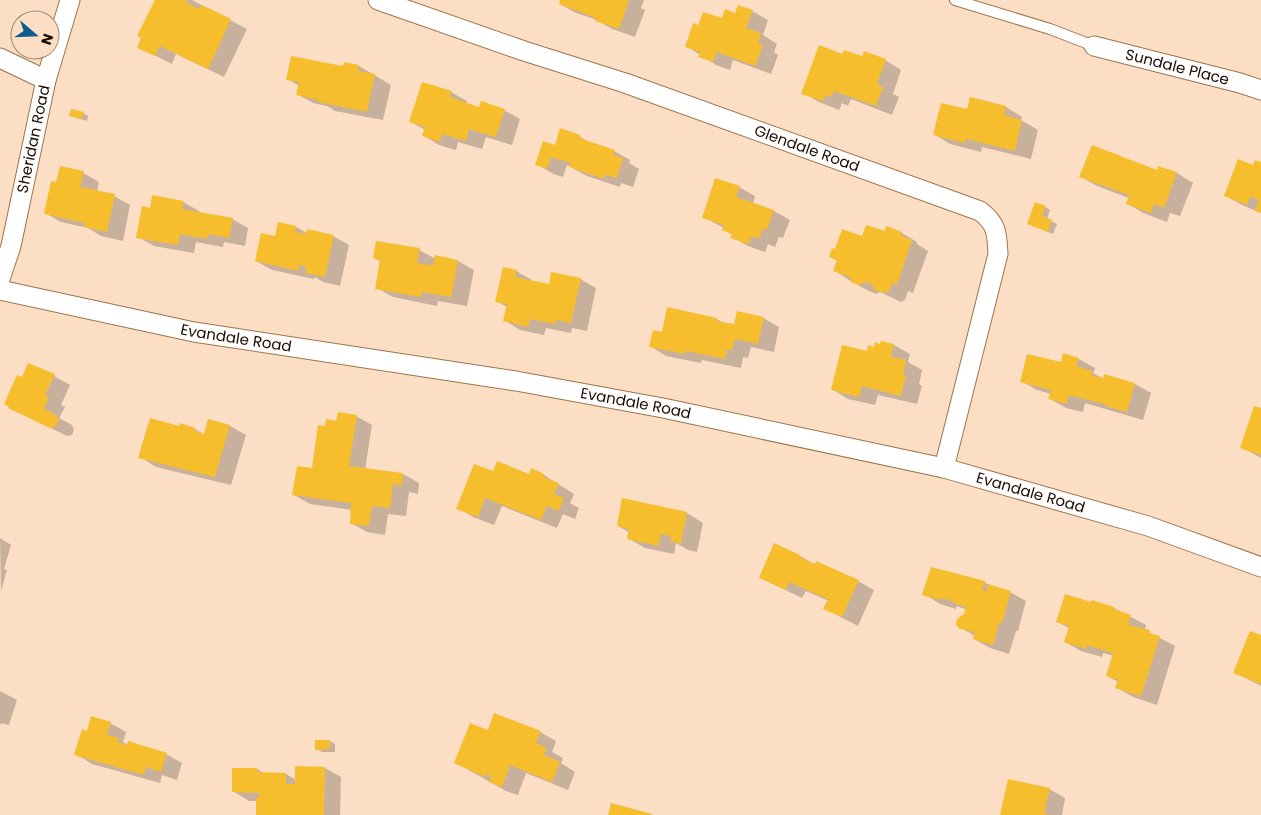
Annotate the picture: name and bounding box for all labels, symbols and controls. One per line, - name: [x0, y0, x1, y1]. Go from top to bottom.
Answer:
- north arrow: [10, 10, 60, 60]
- text: N: [36, 31, 58, 47]
- street label: Sundale Place: [1123, 43, 1232, 90]
- street label: Sheridan Road: [11, 83, 55, 195]
- street label: Glendale Road: [752, 119, 863, 177]
- street label: Evandale Road: [179, 318, 293, 357]
- street label: Evandale Road: [579, 382, 693, 424]
- street label: Evandale Road: [974, 467, 1088, 518]

